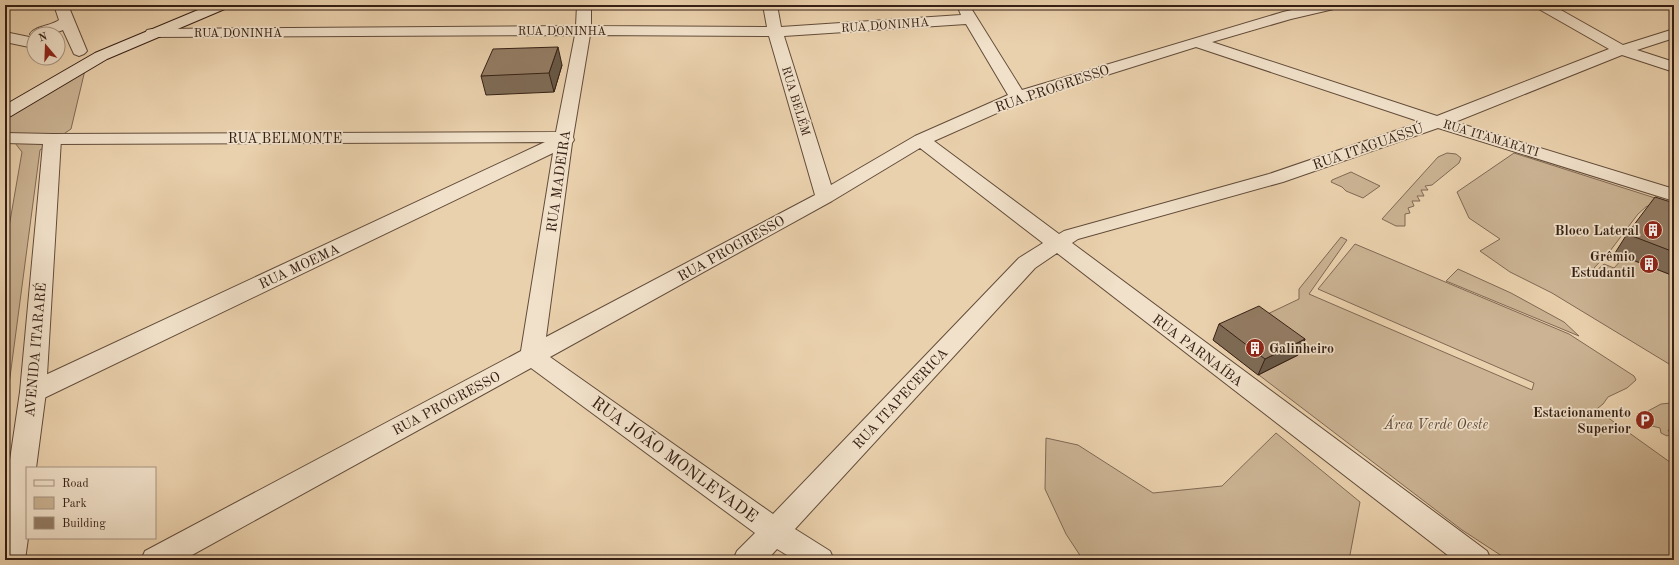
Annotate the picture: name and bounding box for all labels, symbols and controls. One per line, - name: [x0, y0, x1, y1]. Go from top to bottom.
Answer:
- street label: RUA DONINHA: [841, 17, 930, 35]
- north arrow: [26, 26, 66, 66]
- street label: RUA DONINHA: [518, 26, 606, 38]
- street label: RUA DONINHA: [194, 28, 282, 40]
- text: N: [37, 31, 50, 45]
- street label: RUA PROGRESSO: [993, 63, 1112, 115]
- street label: RUA BELÉM: [779, 64, 814, 137]
- street label: RUA ITAGUASSÚ: [1310, 118, 1426, 173]
- street label: RUA ITAMARATI: [1441, 119, 1540, 159]
- street label: RUA MADEIRA: [545, 129, 573, 233]
- street label: RUA BELMONTE: [228, 132, 342, 146]
- street label: RUA PROGRESSO: [676, 214, 788, 284]
- building icon: Bloco Lateral: [1642, 219, 1664, 241]
- place label: Bloco Lateral: [1554, 224, 1639, 238]
- street label: RUA MOEMA: [257, 242, 342, 292]
- place label: Grêmio Estudantil: [1571, 250, 1635, 280]
- building icon: Grêmio Estudantil: [1638, 253, 1660, 275]
- street label: AVENIDA ITARARÉ: [20, 282, 49, 418]
- street label: RUA PARNAÍBA: [1150, 310, 1247, 389]
- building icon: Galinheiro: [1244, 337, 1266, 359]
- place label: Galinheiro: [1269, 342, 1334, 356]
- street label: RUA ITAPECERICA: [851, 345, 951, 452]
- street label: RUA PROGRESSO: [390, 369, 503, 438]
- street label: RUA JOÃO MONLEVADE: [588, 392, 762, 526]
- place label: Estacionamento Superior: [1533, 406, 1631, 436]
- parking icon: Estacionamento Superior: [1634, 409, 1656, 431]
- park label: Área Verde Oeste: [1383, 415, 1489, 432]
- legend: [26, 467, 156, 539]
- text: Road: [62, 478, 89, 490]
- text: Park: [62, 498, 87, 510]
- text: Building: [62, 518, 106, 530]

